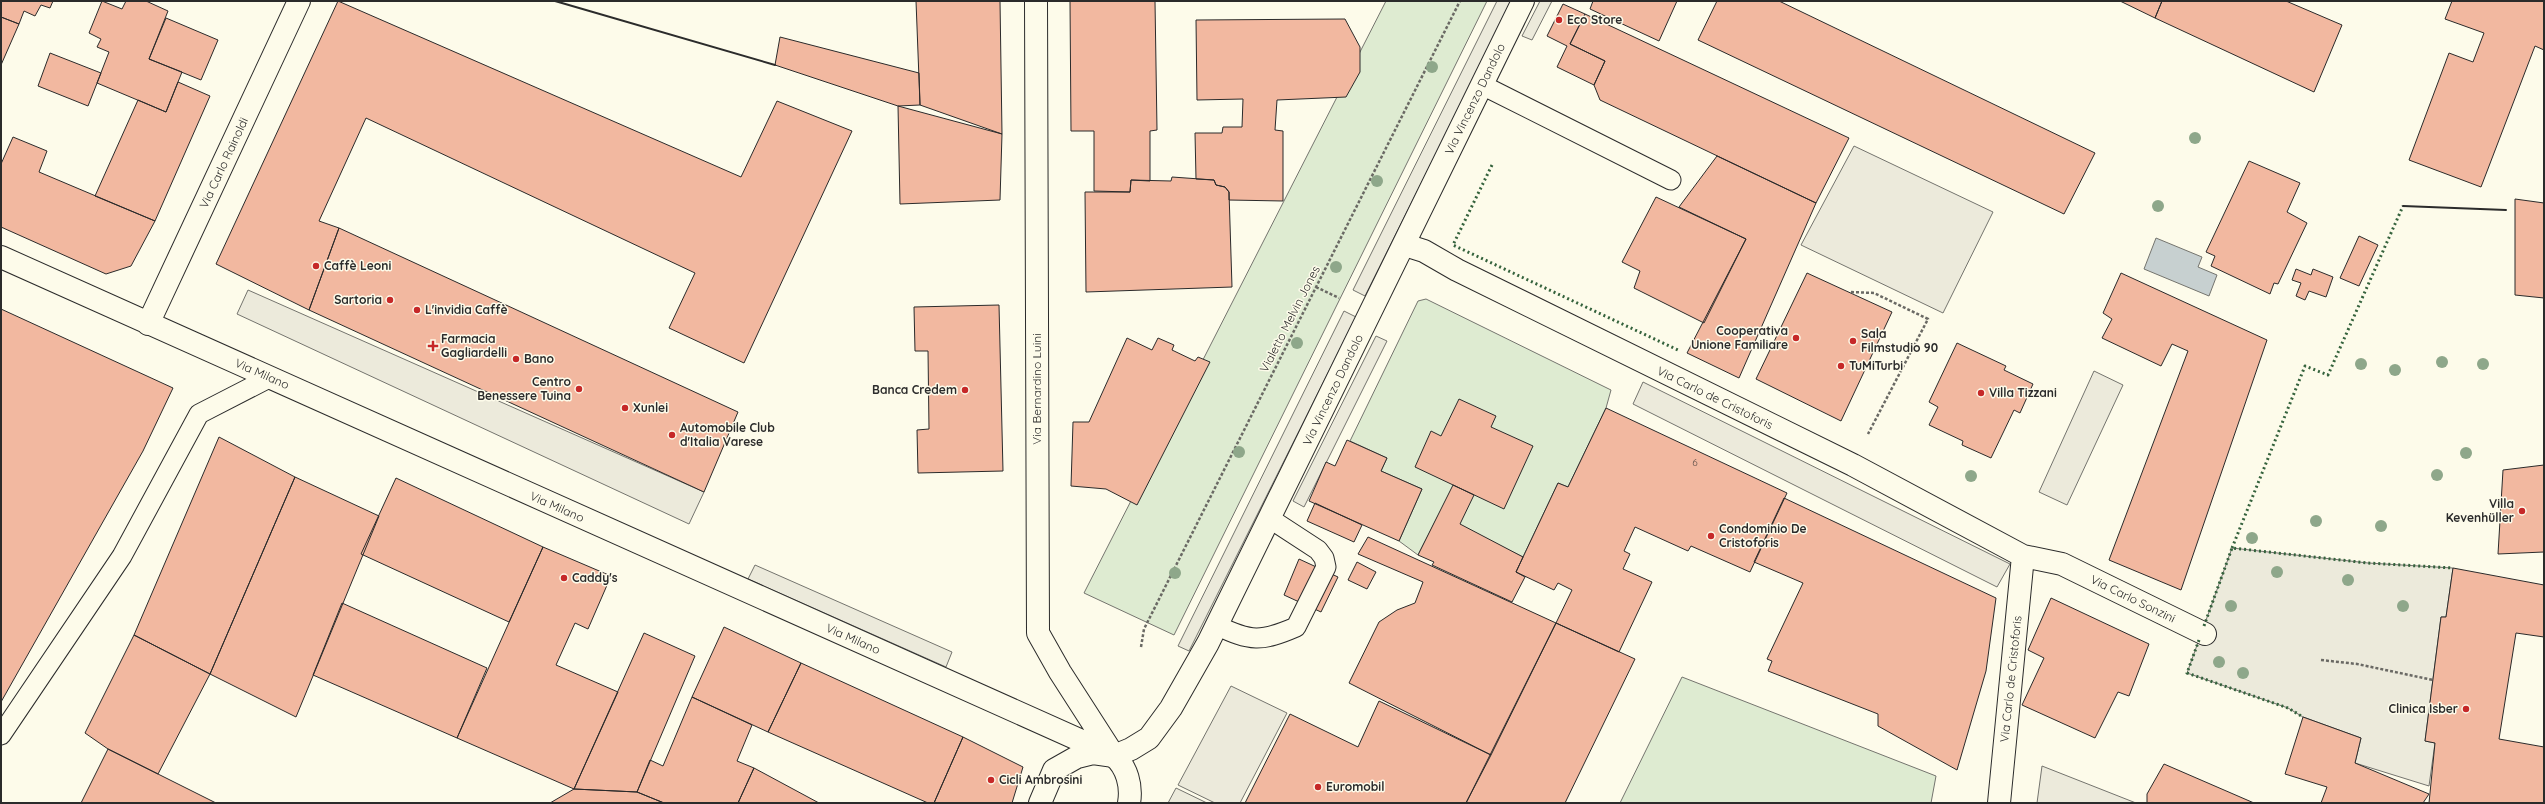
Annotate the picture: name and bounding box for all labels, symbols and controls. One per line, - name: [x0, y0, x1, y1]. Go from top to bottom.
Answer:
- place label: Eco Store: [1567, 12, 1622, 27]
- marker: Eco Store: [1554, 15, 1564, 25]
- street label: Via Vincenzo Dandolo: [1441, 41, 1508, 157]
- street label: Via Carlo Rainoldi: [196, 115, 251, 211]
- place label: Caffè Leoni: [324, 258, 391, 273]
- marker: Caffè Leoni: [311, 261, 321, 271]
- street label: Vialetto Melvin Jones: [1256, 263, 1323, 375]
- place label: Sartoria: [334, 292, 382, 307]
- marker: Sartoria: [385, 295, 395, 305]
- place label: L'invidia Caffè: [425, 302, 508, 317]
- marker: L'invidia Caffè: [412, 305, 422, 315]
- place label: Cooperativa Unione Familiare: [1691, 323, 1788, 352]
- place label: Sala Filmstudio 90: [1861, 326, 1938, 355]
- place label: Farmacia Gagliardelli: [441, 331, 507, 360]
- street label: Via Vincenzo Dandolo: [1299, 332, 1366, 448]
- street label: Via Bernardino Luini: [1029, 333, 1044, 445]
- marker: Cooperativa Unione Familiare: [1791, 333, 1801, 343]
- marker: Sala Filmstudio 90: [1848, 336, 1858, 346]
- marker: Farmacia Gagliardelli: [428, 341, 438, 351]
- place label: Bano: [524, 351, 555, 366]
- marker: Bano: [511, 354, 521, 364]
- street label: Via Milano: [233, 355, 292, 392]
- place label: TuMiTurbi: [1849, 358, 1903, 373]
- marker: TuMiTurbi: [1836, 361, 1846, 371]
- street label: Via Carlo de Cristoforis: [1655, 363, 1776, 432]
- place label: Centro Benessere Tuina: [477, 374, 571, 403]
- place label: Banca Credem: [872, 382, 957, 397]
- marker: Centro Benessere Tuina: [574, 384, 584, 394]
- marker: Banca Credem: [960, 385, 970, 395]
- place label: Villa Tizzani: [1989, 385, 2057, 400]
- marker: Villa Tizzani: [1976, 388, 1986, 398]
- place label: Xunlei: [633, 400, 668, 415]
- marker: Xunlei: [620, 403, 630, 413]
- place label: Automobile Club d'Italia Varese: [680, 420, 775, 449]
- marker: Automobile Club d'Italia Varese: [667, 430, 677, 440]
- house number: 6: [1692, 456, 1698, 469]
- street label: Via Milano: [528, 488, 587, 525]
- place label: Villa Kevenhüller: [2446, 496, 2514, 525]
- marker: Villa Kevenhüller: [2517, 506, 2527, 516]
- place label: Condominio De Cristoforis: [1719, 521, 1807, 550]
- marker: Condominio De Cristoforis: [1706, 531, 1716, 541]
- place label: Caddy's: [572, 570, 618, 585]
- street label: Via Carlo Sonzini: [2088, 571, 2178, 626]
- marker: Caddy's: [559, 573, 569, 583]
- street label: Via Carlo de Cristoforis: [1996, 615, 2025, 743]
- street label: Via Milano: [824, 620, 883, 657]
- place label: Clinica Isber: [2388, 701, 2458, 716]
- marker: Clinica Isber: [2461, 704, 2471, 714]
- place label: Cicli Ambrosini: [999, 772, 1082, 787]
- marker: Cicli Ambrosini: [986, 775, 996, 785]
- place label: Euromobil: [1326, 779, 1384, 794]
- marker: Euromobil: [1313, 782, 1323, 792]

